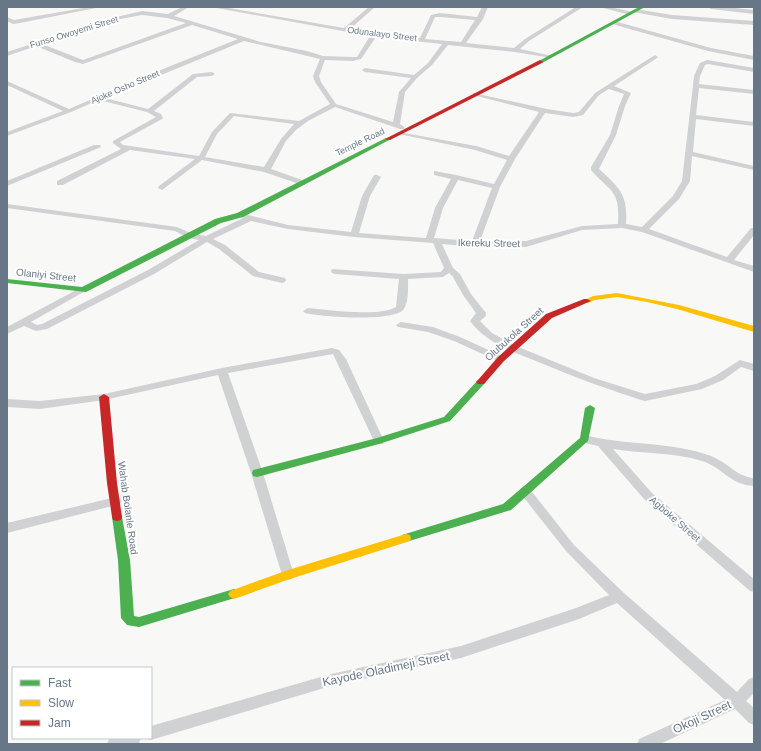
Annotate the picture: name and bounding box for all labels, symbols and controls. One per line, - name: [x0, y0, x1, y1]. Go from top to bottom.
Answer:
- street label: Funso Owoyemi Street: [29, 14, 120, 50]
- street label: Odunalayo Street: [347, 25, 418, 43]
- street label: Ajoke Osho Street: [89, 68, 161, 106]
- street label: Temple Road: [334, 126, 386, 158]
- street label: Ikereku Street: [458, 237, 520, 249]
- street label: Olaniyi Street: [16, 266, 77, 284]
- street label: Olubukola Street: [483, 305, 546, 363]
- street label: Wahab Bolanle Road: [116, 461, 140, 555]
- street label: Agboke Street: [647, 494, 703, 544]
- street label: Kayode Oladimeji Street: [321, 649, 451, 689]
- legend: [12, 667, 152, 739]
- text: Fast: [48, 676, 72, 690]
- text: Slow: [48, 696, 74, 710]
- street label: Okoji Street: [671, 697, 734, 737]
- text: Jam: [48, 716, 71, 730]

